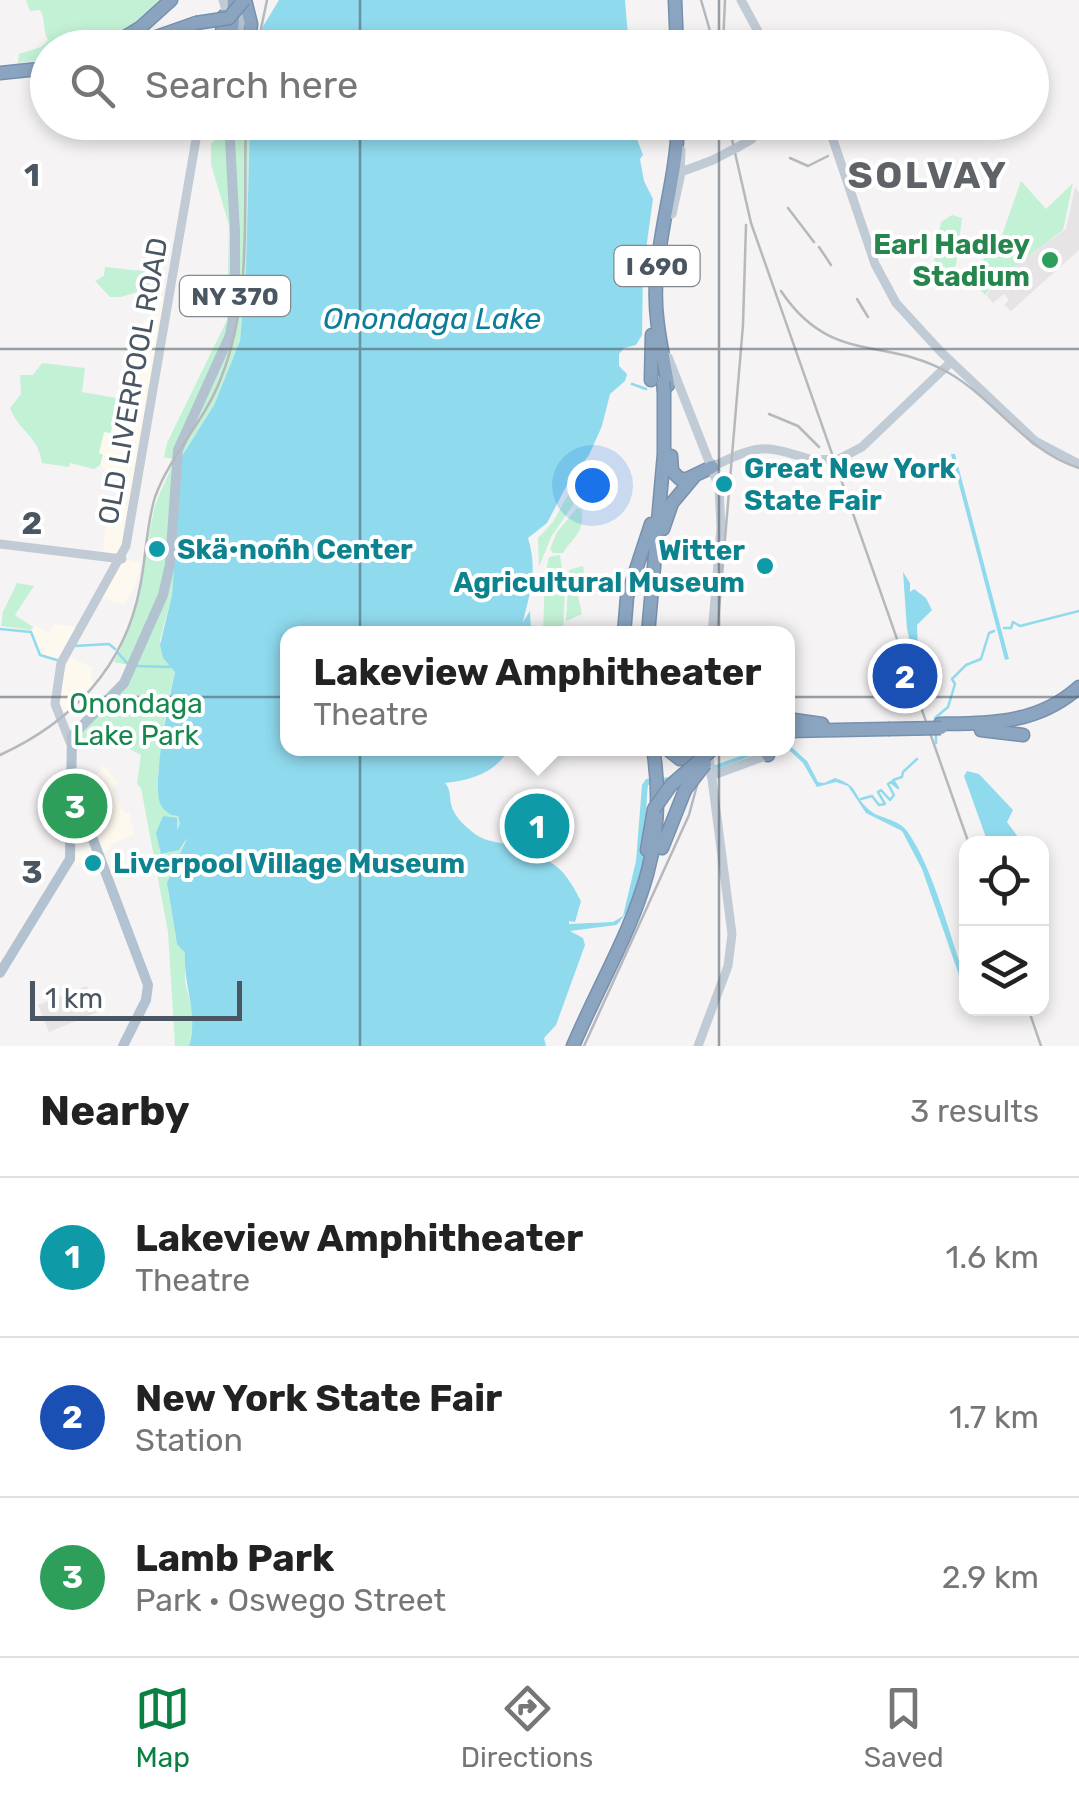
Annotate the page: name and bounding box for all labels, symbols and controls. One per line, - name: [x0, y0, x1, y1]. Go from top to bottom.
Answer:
- search box: [30, 30, 1049, 140]
- icon: search: [65, 58, 120, 113]
- text: Search here: [145, 62, 358, 108]
- district label: SOLVAY: [848, 152, 1008, 198]
- text: 1: [24, 156, 40, 194]
- place label: Earl Hadley Stadium: [873, 228, 1030, 293]
- street label: OLD LIVERPOOL ROAD: [92, 235, 174, 527]
- road number: I 690: [614, 246, 700, 286]
- marker: Earl Hadley Stadium: [1039, 249, 1061, 271]
- road number: NY 370: [180, 276, 290, 316]
- water label: Onondaga Lake: [323, 301, 541, 337]
- place label: Great New York State Fair: [744, 452, 957, 517]
- your location: [567, 460, 618, 511]
- marker: Great New York State Fair: [713, 473, 735, 495]
- text: 2: [22, 504, 42, 542]
- place label: Skä•noñh Center: [177, 533, 413, 566]
- place label: Witter Agricultural Museum: [453, 534, 745, 599]
- marker: Skä•noñh Center: [146, 538, 168, 560]
- marker: Witter Agricultural Museum: [754, 555, 776, 577]
- popup: [280, 626, 795, 756]
- pin: 2: [872, 638, 938, 714]
- text: Lakeview Amphitheater: [313, 649, 762, 695]
- park label: Onondaga Lake Park: [69, 687, 203, 752]
- text: Theatre: [313, 695, 428, 733]
- pin: 3: [42, 768, 108, 844]
- pin: 1: [504, 788, 570, 864]
- map controls: [959, 836, 1049, 1016]
- button: locate: [959, 836, 1049, 926]
- place label: Liverpool Village Museum: [113, 847, 465, 880]
- marker: Liverpool Village Museum: [82, 852, 104, 874]
- text: 3: [21, 853, 43, 891]
- button: layers: [959, 926, 1049, 1016]
- scale bar: [30, 976, 242, 1020]
- text: 1 km: [45, 982, 103, 1015]
- text: Nearby: [40, 1086, 190, 1136]
- text: 3 results: [910, 1092, 1039, 1130]
- text: Lakeview Amphitheater: [135, 1215, 583, 1261]
- text: 1: [65, 1238, 80, 1276]
- text: 1.6 km: [946, 1238, 1039, 1276]
- text: Theatre: [135, 1261, 250, 1299]
- text: New York State Fair: [135, 1375, 502, 1421]
- text: 2: [62, 1398, 83, 1436]
- text: 1.7 km: [949, 1398, 1039, 1436]
- text: Station: [135, 1421, 243, 1459]
- text: Lamb Park: [135, 1535, 334, 1581]
- text: 3: [62, 1558, 83, 1596]
- text: 2.9 km: [942, 1558, 1039, 1596]
- text: Park · Oswego Street: [135, 1581, 446, 1619]
- tab: Map: [135, 1681, 190, 1774]
- tab: Directions: [461, 1681, 593, 1774]
- tab: Saved: [864, 1681, 944, 1774]

